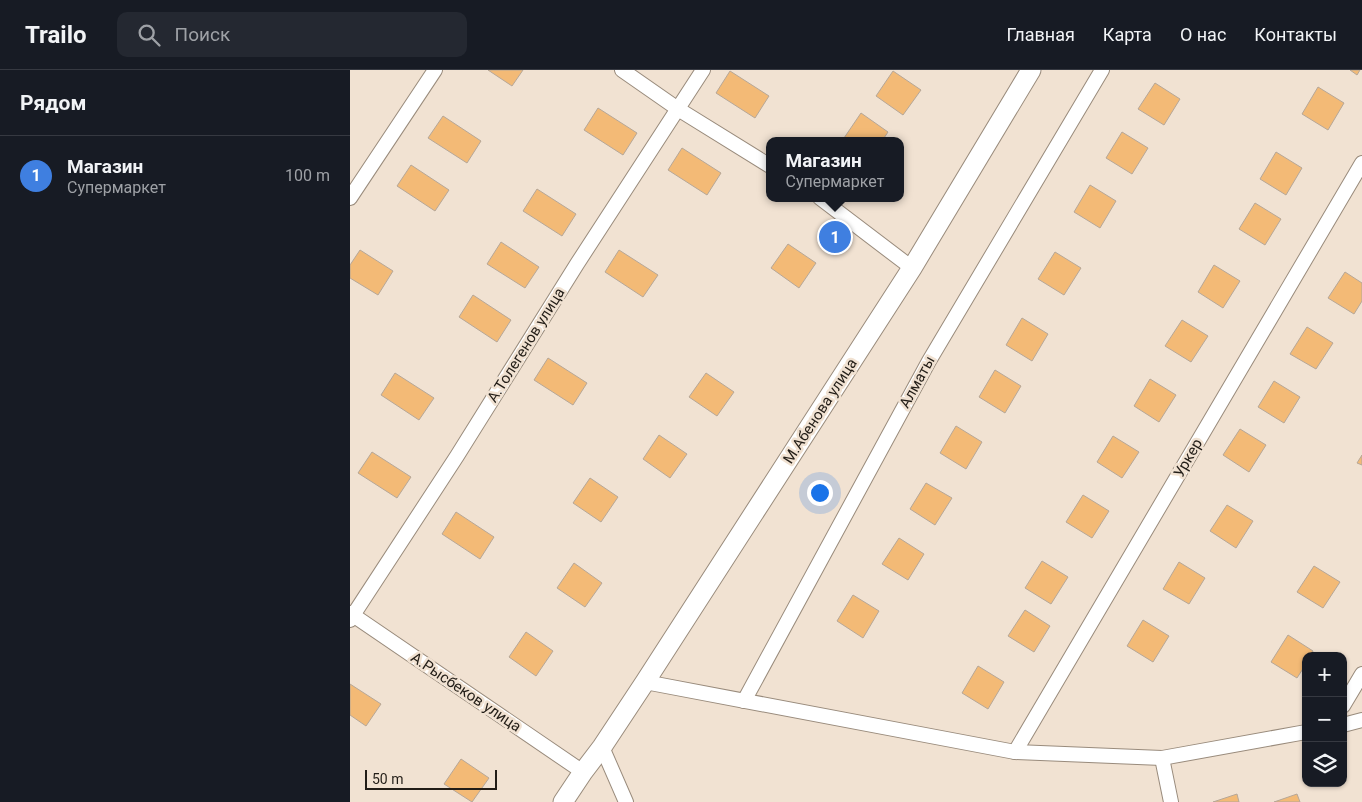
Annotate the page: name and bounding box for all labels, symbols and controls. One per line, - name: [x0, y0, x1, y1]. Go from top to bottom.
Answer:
- search box: [117, 12, 467, 57]
- text: Trailo: [25, 21, 87, 49]
- icon: search: [135, 21, 163, 49]
- text: Поиск: [175, 23, 230, 46]
- text: Главная: [1006, 24, 1075, 45]
- text: Карта: [1103, 24, 1152, 45]
- text: О нас: [1180, 24, 1226, 45]
- text: Контакты: [1254, 24, 1337, 45]
- text: Рядом: [20, 91, 86, 115]
- popup: [766, 137, 904, 202]
- text: Магазин: [786, 149, 862, 172]
- text: Магазин: [67, 155, 143, 178]
- text: 1: [31, 166, 41, 185]
- text: 100 m: [285, 166, 330, 185]
- text: Супермаркет: [786, 172, 884, 191]
- text: Супермаркет: [67, 178, 166, 197]
- pin: 1: [819, 218, 851, 256]
- street label: А.Толегенов улица: [483, 284, 569, 406]
- street label: Алматы: [895, 353, 939, 411]
- street label: М.Абенова улица: [779, 355, 861, 467]
- street label: Уркер: [1170, 436, 1206, 480]
- your location: [807, 480, 833, 506]
- street label: А.Рысбеков улица: [408, 648, 524, 736]
- map controls: [1302, 652, 1347, 787]
- button: +: [1302, 652, 1347, 697]
- button: −: [1302, 697, 1347, 742]
- button: layers: [1302, 742, 1347, 787]
- scale bar: [365, 767, 498, 790]
- text: 50 m: [372, 771, 404, 787]

